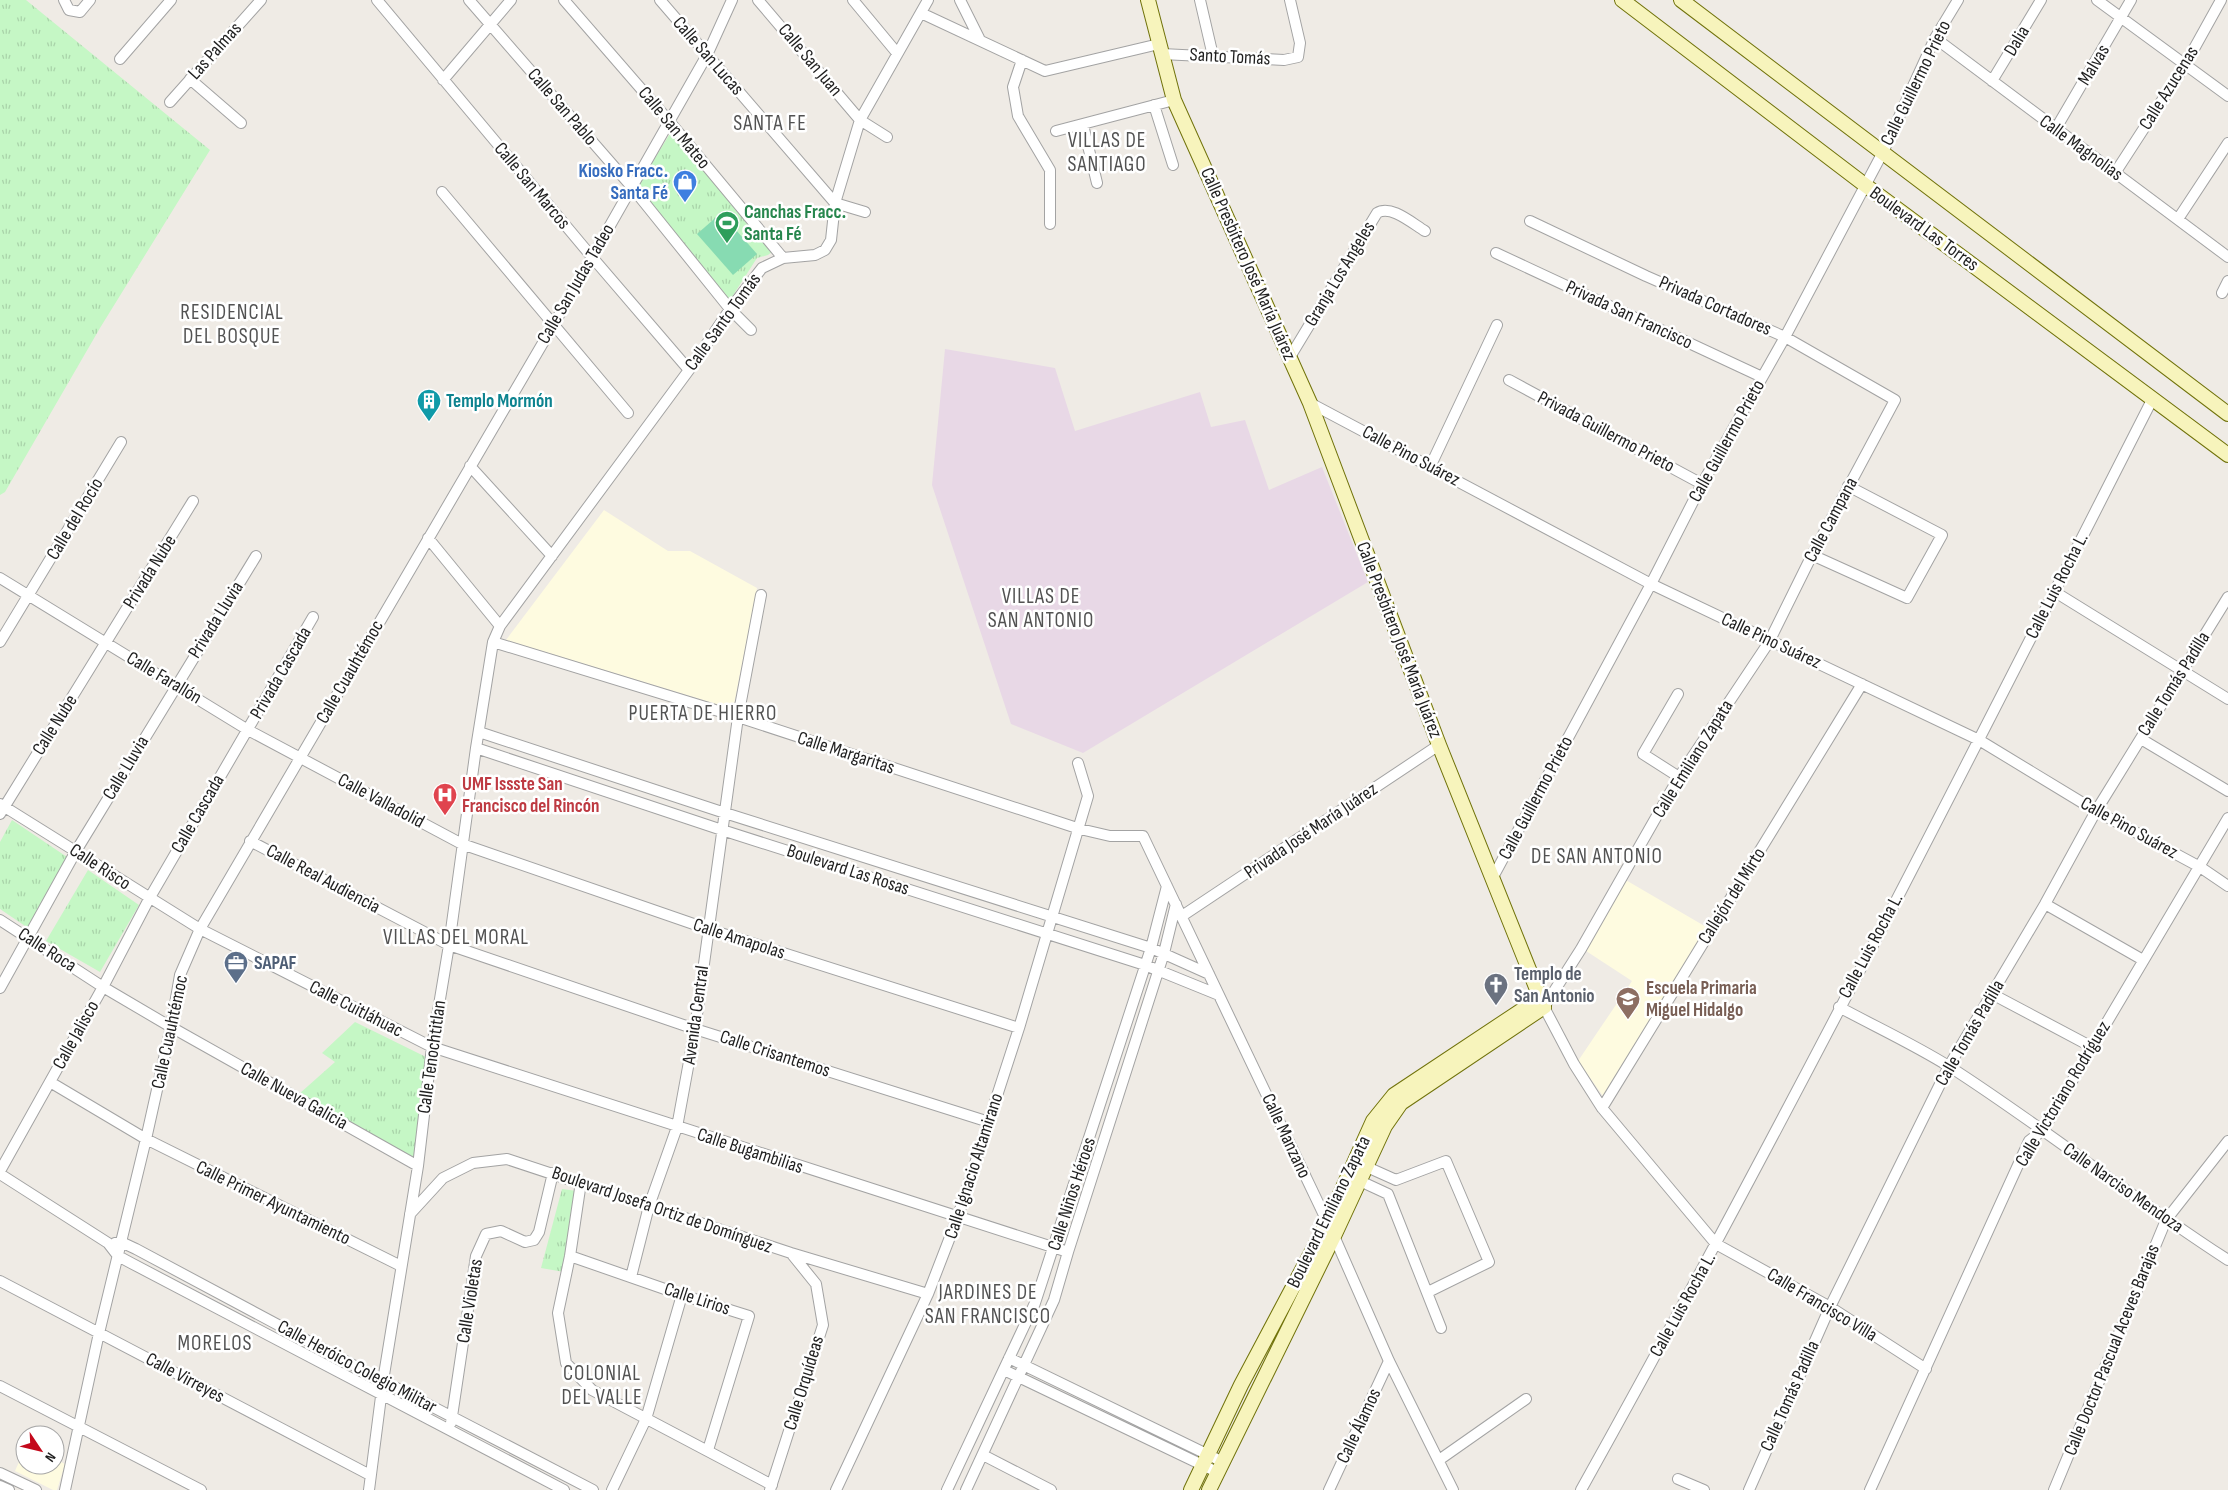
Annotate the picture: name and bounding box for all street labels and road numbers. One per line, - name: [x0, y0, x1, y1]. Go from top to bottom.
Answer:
- street label: Calle San Lucas: [668, 12, 749, 100]
- street label: Las Palmas: [183, 17, 247, 84]
- street label: Calle Guillermo Prieto: [1876, 17, 1956, 149]
- street label: Calle San Juan: [773, 19, 847, 101]
- street label: Dalia: [1999, 22, 2035, 60]
- street label: Malvas: [2073, 40, 2115, 89]
- street label: Calle Azucenas: [2134, 42, 2204, 134]
- street label: Santo Tomás: [1189, 43, 1271, 71]
- street label: Calle San Pablo: [522, 64, 602, 150]
- street label: Calle San Mateo: [633, 82, 715, 174]
- street label: Calle Magnolias: [2035, 110, 2127, 186]
- street label: Calle San Marcos: [489, 138, 575, 234]
- street label: Calle Presbítero José María Juárez: [1195, 164, 1301, 364]
- street label: Boulevard Las Torres: [1865, 182, 1983, 276]
- street label: Granja Los Angeles: [1300, 217, 1380, 331]
- street label: Calle San Judas Tadeo: [532, 220, 620, 348]
- street label: Calle Santo Tomás: [680, 269, 766, 375]
- street label: Privada Cortadores: [1655, 271, 1775, 341]
- street label: Privada San Francisco: [1562, 276, 1696, 354]
- street label: Calle Guillermo Prieto: [1684, 376, 1770, 506]
- street label: Privada Guillermo Prieto: [1533, 386, 1679, 478]
- street label: Calle Pino Suárez: [1358, 421, 1464, 491]
- street label: Calle del Rocío: [42, 474, 108, 564]
- street label: Calle Campana: [1799, 474, 1863, 566]
- street label: Calle Luis Rocha L.: [2021, 529, 2093, 643]
- street label: Privada Nube: [118, 531, 182, 613]
- street label: Calle Presbítero José María Juárez: [1351, 539, 1447, 741]
- street label: Privada Lluvia: [183, 577, 249, 663]
- street label: Calle Pino Suárez: [1717, 608, 1825, 674]
- street label: Calle Cuauhtémoc: [311, 616, 389, 728]
- street label: Privada Cascada: [245, 623, 317, 723]
- street label: Calle Tomás Padilla: [2133, 628, 2215, 740]
- street label: Calle Farallón: [122, 647, 206, 709]
- street label: Calle Nube: [27, 690, 83, 760]
- street label: Calle Emiliano Zapata: [1648, 696, 1738, 822]
- street label: Calle Margaritas: [794, 726, 898, 780]
- street label: Calle Lluvia: [98, 732, 154, 804]
- street label: Calle Guillermo Prieto: [1494, 732, 1578, 864]
- street label: Calle Valladolid: [334, 769, 428, 833]
- street label: Calle Cascada: [166, 771, 230, 857]
- street label: Privada José María Juárez: [1240, 778, 1382, 884]
- street label: Calle Pino Suárez: [2076, 792, 2182, 864]
- street label: Calle Risco: [65, 839, 135, 895]
- street label: Calle Real Audiencia: [262, 839, 384, 919]
- street label: Boulevard Las Rosas: [784, 839, 912, 901]
- street label: Callejón del Mirto: [1693, 843, 1771, 949]
- street label: Calle Luis Rocha L.: [1834, 890, 1908, 1002]
- street label: Calle Amapolas: [690, 913, 788, 965]
- street label: Calle Roca: [13, 923, 81, 977]
- street label: Avenida Central: [678, 964, 714, 1067]
- street label: Calle Cuauhtémoc: [147, 973, 193, 1091]
- street label: Calle Cuitláhuac: [305, 976, 407, 1042]
- street label: Calle Tomás Padilla: [1930, 976, 2010, 1090]
- street label: Calle Jalisco: [48, 997, 104, 1073]
- street label: Calle Tenochtitlan: [413, 999, 451, 1115]
- street label: Calle Victoriano Rodríguez: [2010, 1017, 2116, 1171]
- street label: Calle Crisantemos: [717, 1025, 833, 1083]
- street label: Calle Nueva Galicia: [236, 1057, 352, 1135]
- street label: Calle Ignacio Altamirano: [940, 1090, 1008, 1242]
- street label: Calle Manzano: [1256, 1090, 1316, 1182]
- street label: Calle Bugambilias: [694, 1123, 806, 1179]
- street label: Boulevard Emiliano Zapata: [1282, 1132, 1376, 1292]
- street label: Calle Niños Héroes: [1043, 1134, 1101, 1254]
- street label: Calle Narciso Mendoza: [2058, 1138, 2188, 1238]
- street label: Calle Primer Ayuntamiento: [192, 1156, 354, 1250]
- street label: Boulevard Josefa Ortiz de Domínguez: [549, 1161, 775, 1259]
- street label: Calle Doctor Pascual Aceves Barajas: [2059, 1241, 2165, 1459]
- street label: Calle Luis Rocha L.: [1645, 1249, 1721, 1361]
- street label: Calle Violetas: [452, 1257, 488, 1345]
- street label: Calle Francisco Villa: [1763, 1263, 1881, 1347]
- street label: Calle Lirios: [661, 1278, 733, 1321]
- street label: Calle Heróico Colegio Militar: [273, 1315, 441, 1419]
- street label: Calle Orquídeas: [779, 1333, 829, 1433]
- street label: Calle Tomás Padilla: [1755, 1337, 1825, 1455]
- street label: Calle Virreyes: [142, 1348, 228, 1408]
- street label: Calle Álamos: [1332, 1385, 1386, 1467]

